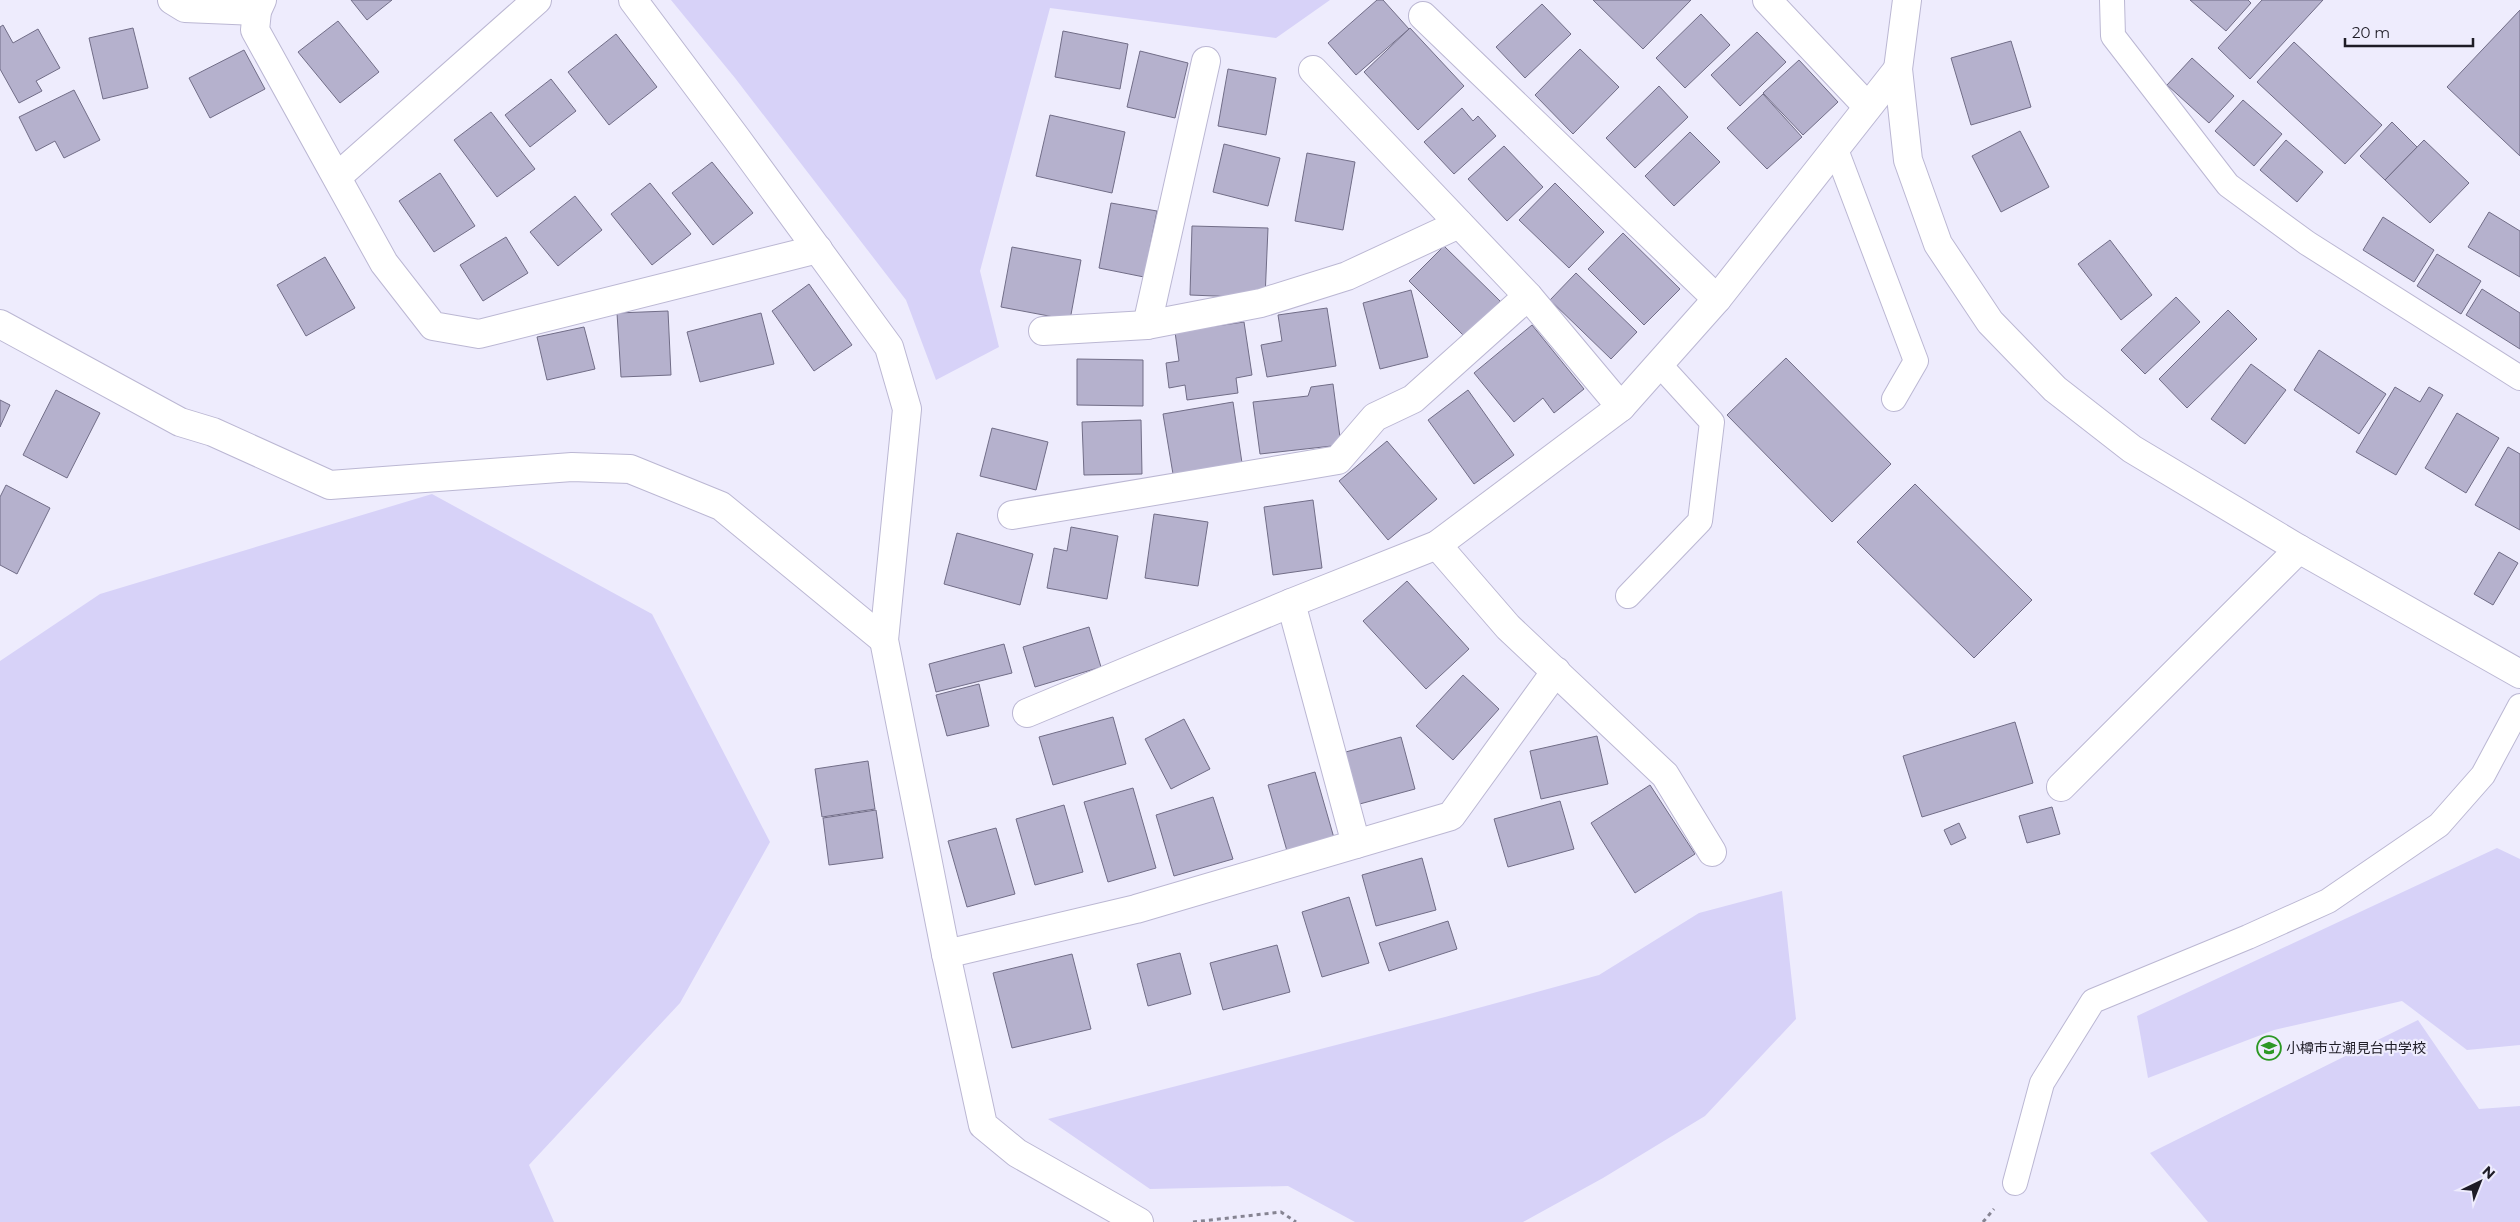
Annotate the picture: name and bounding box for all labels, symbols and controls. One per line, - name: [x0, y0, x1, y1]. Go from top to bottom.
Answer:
- scale bar: [2345, 15, 2472, 47]
- text: 20 m: [2352, 23, 2390, 42]
- school or university icon: 小樽市立潮見台中学校: [2256, 1035, 2282, 1061]
- place label: 小樽市立潮見台中学校: [2286, 1039, 2426, 1057]
- north arrow: [2455, 1157, 2505, 1207]
- text: N: [2479, 1162, 2499, 1183]

